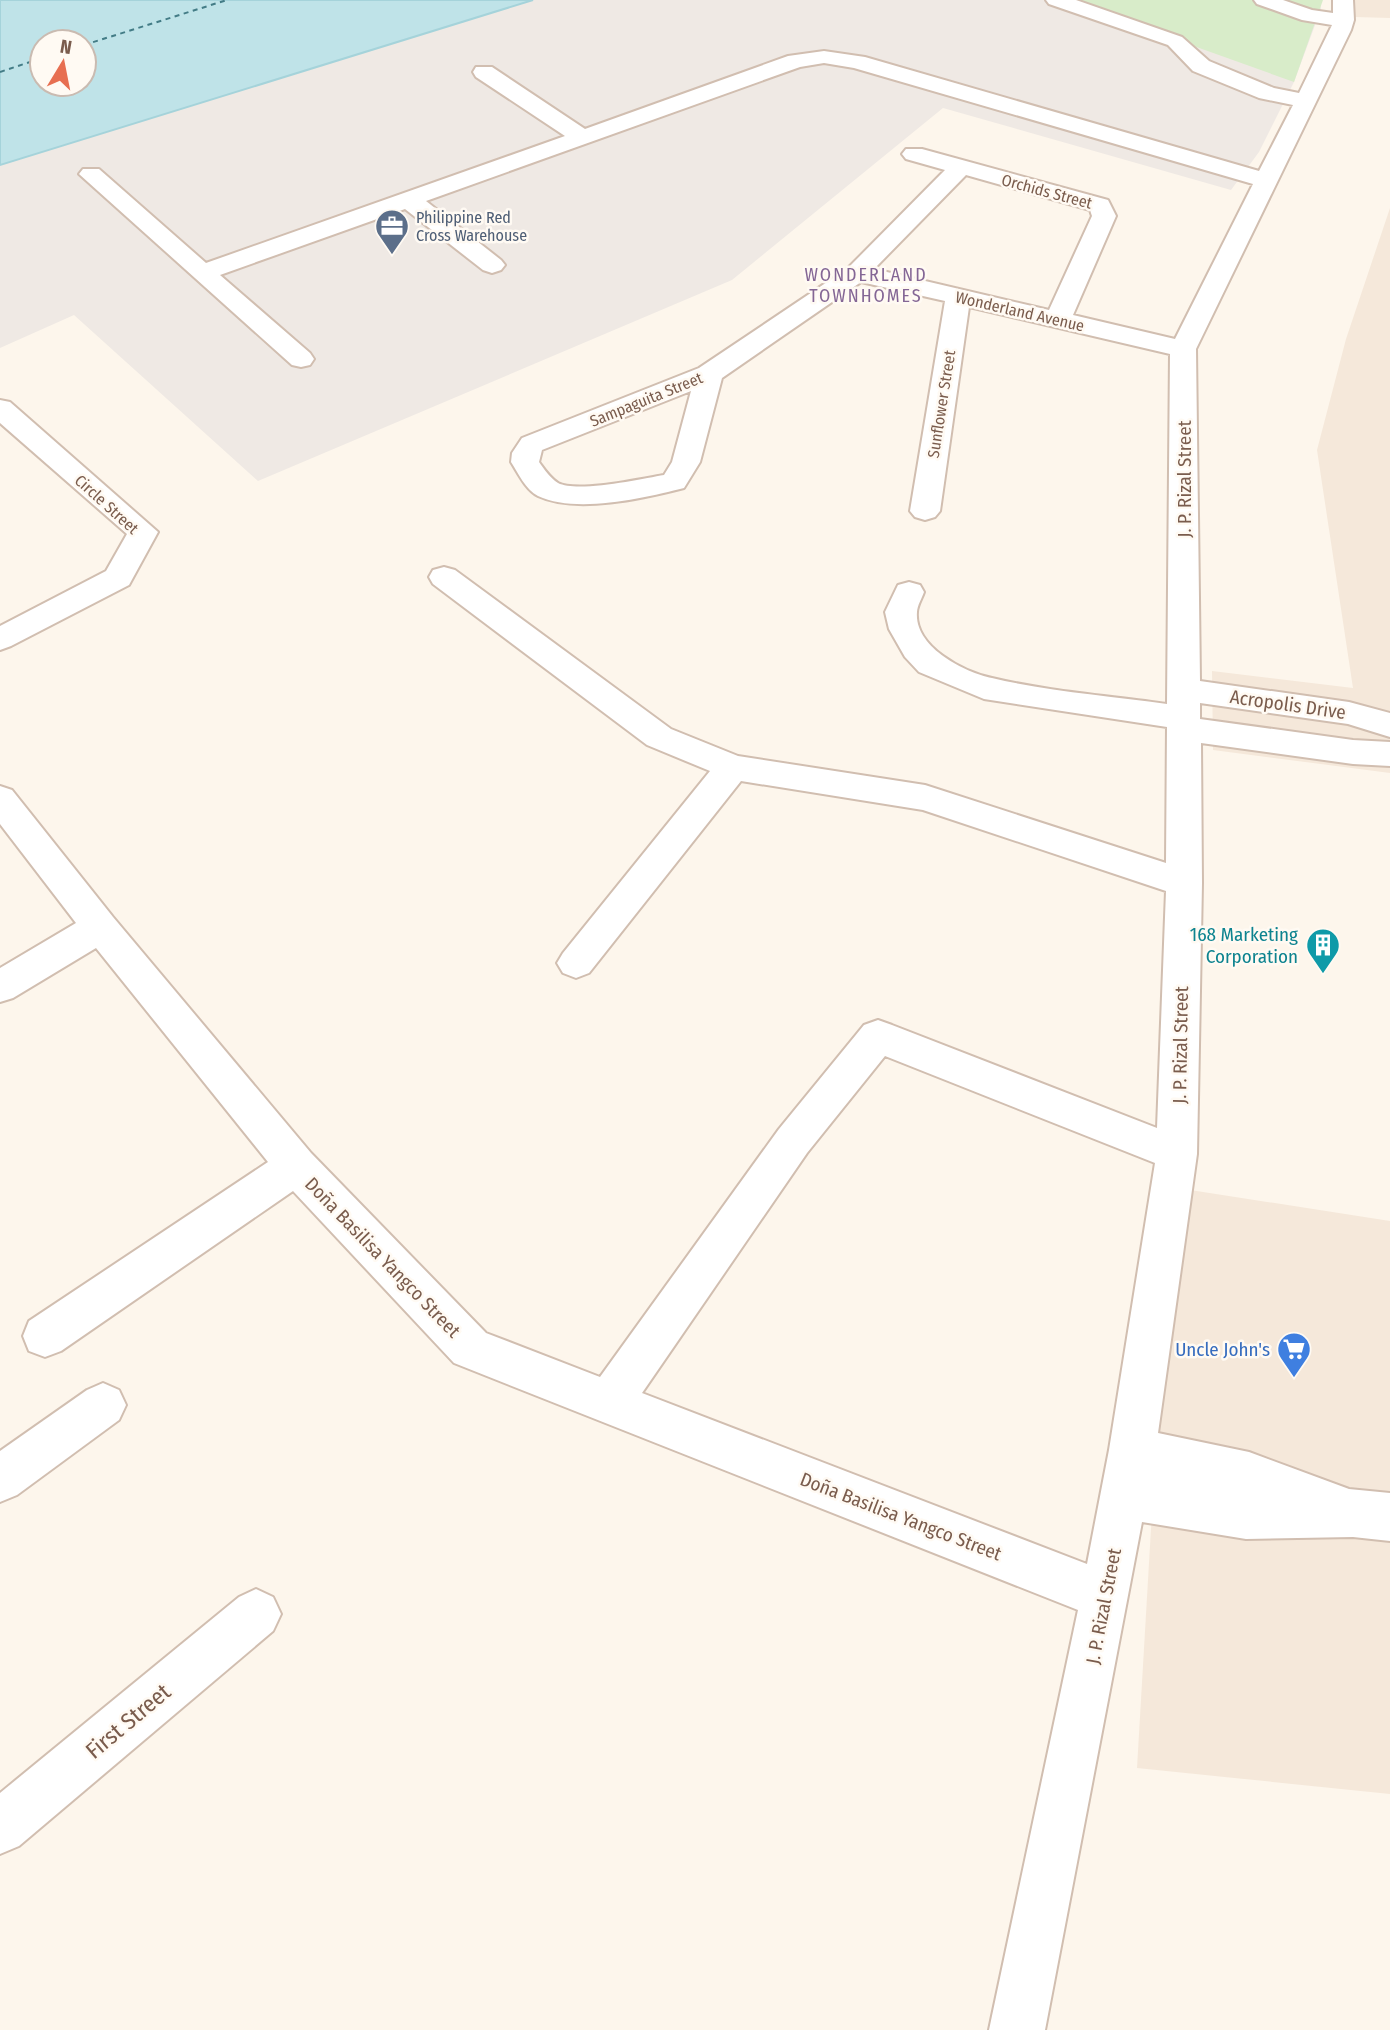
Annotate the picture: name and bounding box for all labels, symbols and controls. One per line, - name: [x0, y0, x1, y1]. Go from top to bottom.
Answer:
- north arrow: [28, 28, 98, 98]
- text: N: [58, 34, 73, 59]
- street label: Orchids Street: [999, 170, 1095, 213]
- office icon: Philippine Red Cross Warehouse: [373, 207, 411, 256]
- place label: Philippine Red Cross Warehouse: [416, 208, 527, 245]
- district label: WONDERLAND TOWNHOMES: [804, 264, 928, 307]
- street label: Wonderland Avenue: [954, 287, 1086, 336]
- street label: Sunflower Street: [924, 348, 960, 459]
- street label: Sampaguita Street: [587, 368, 706, 431]
- street label: J. P. Rizal Street: [1173, 419, 1196, 538]
- street label: Circle Street: [71, 471, 143, 538]
- street label: Acropolis Drive: [1228, 685, 1347, 724]
- place label: 168 Marketing Corporation: [1190, 923, 1298, 968]
- building icon: 168 Marketing Corporation: [1304, 926, 1342, 975]
- street label: J. P. Rizal Street: [1168, 985, 1193, 1104]
- street label: Doña Basilisa Yangco Street: [300, 1172, 466, 1343]
- supermarket icon: Uncle John's: [1275, 1330, 1313, 1379]
- place label: Uncle John's: [1175, 1338, 1270, 1361]
- street label: Doña Basilisa Yangco Street: [797, 1467, 1005, 1566]
- street label: J. P. Rizal Street: [1081, 1545, 1126, 1666]
- street label: First Street: [80, 1677, 176, 1765]

